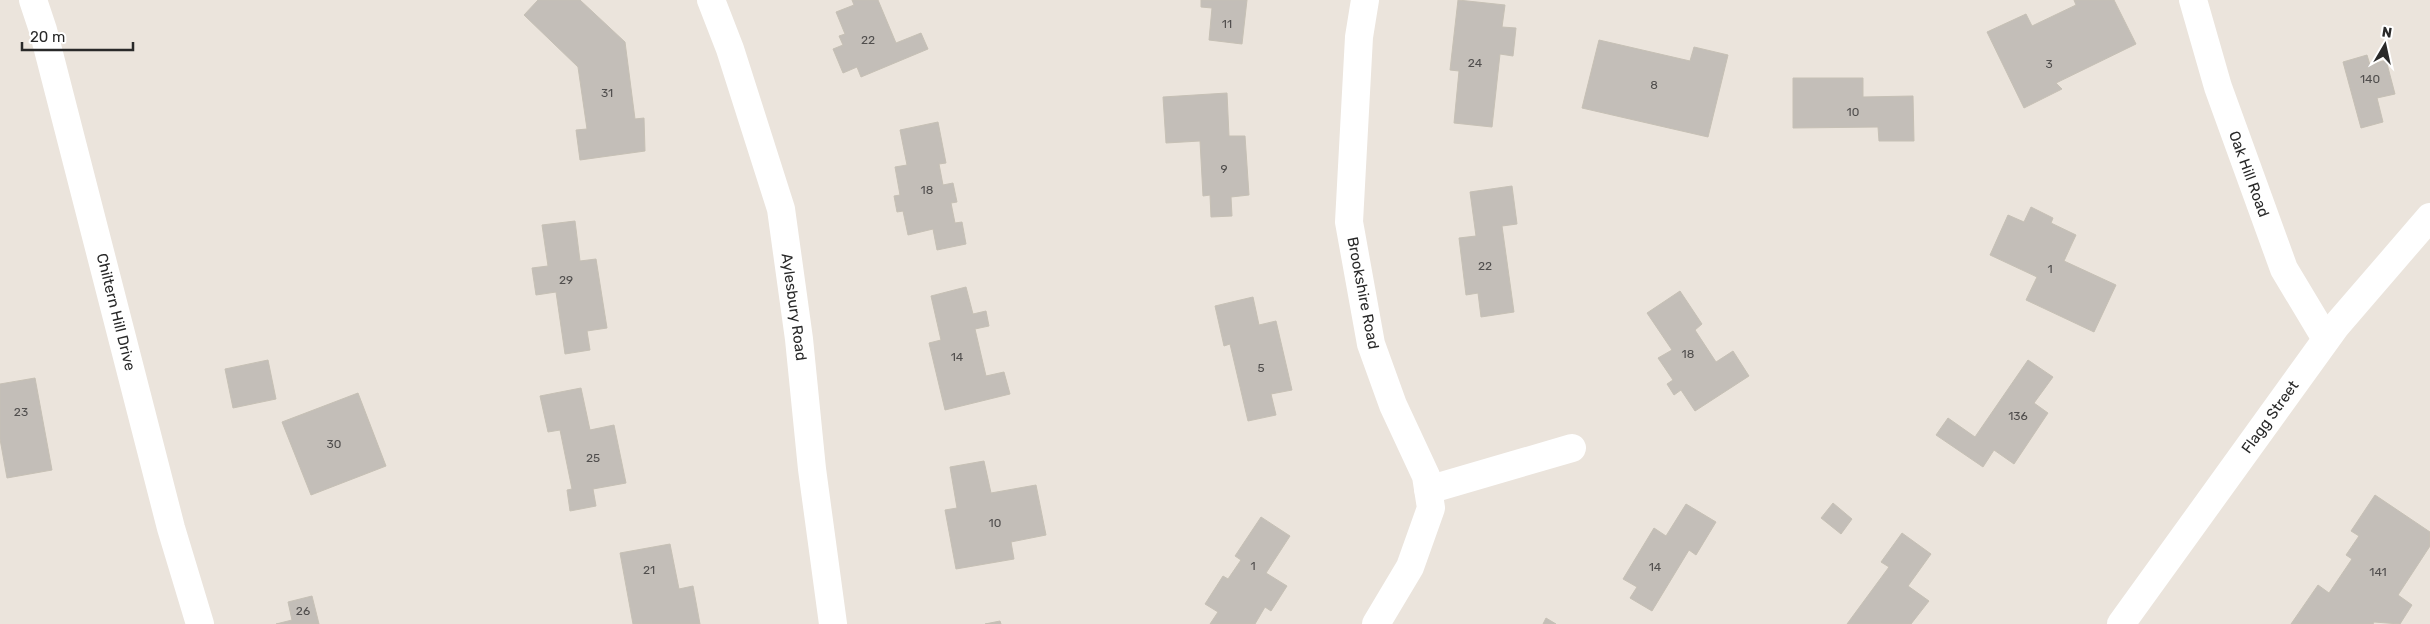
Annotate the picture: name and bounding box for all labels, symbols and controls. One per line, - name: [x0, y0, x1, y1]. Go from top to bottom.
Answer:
- house number: 11: [1222, 17, 1232, 31]
- scale bar: [22, 20, 134, 52]
- north arrow: [2360, 20, 2410, 70]
- text: N: [2381, 23, 2393, 42]
- text: 20 m: [30, 28, 65, 46]
- house number: 22: [861, 33, 875, 47]
- house number: 24: [1468, 56, 1483, 70]
- house number: 3: [2045, 57, 2053, 71]
- house number: 140: [2360, 72, 2380, 86]
- house number: 8: [1650, 78, 1658, 92]
- house number: 31: [601, 86, 613, 100]
- house number: 10: [1847, 105, 1859, 119]
- street label: Oak Hill Road: [2225, 128, 2273, 220]
- house number: 9: [1220, 162, 1228, 176]
- house number: 18: [921, 183, 933, 197]
- street label: Brookshire Road: [1343, 235, 1383, 351]
- street label: Chiltern Hill Drive: [93, 251, 139, 373]
- street label: Aylesbury Road: [778, 252, 810, 362]
- house number: 22: [1478, 259, 1492, 273]
- house number: 1: [2047, 262, 2053, 276]
- house number: 29: [559, 273, 573, 287]
- house number: 18: [1682, 347, 1694, 361]
- house number: 14: [951, 350, 964, 364]
- house number: 5: [1257, 361, 1265, 375]
- street label: Flagg Street: [2238, 377, 2303, 457]
- house number: 23: [14, 405, 28, 419]
- house number: 136: [2008, 409, 2028, 423]
- house number: 30: [327, 437, 341, 451]
- house number: 25: [586, 451, 600, 465]
- house number: 10: [989, 516, 1001, 530]
- house number: 1: [1250, 559, 1256, 573]
- house number: 14: [1649, 560, 1662, 574]
- house number: 21: [643, 563, 655, 577]
- house number: 141: [2369, 565, 2387, 579]
- house number: 26: [296, 604, 310, 618]

